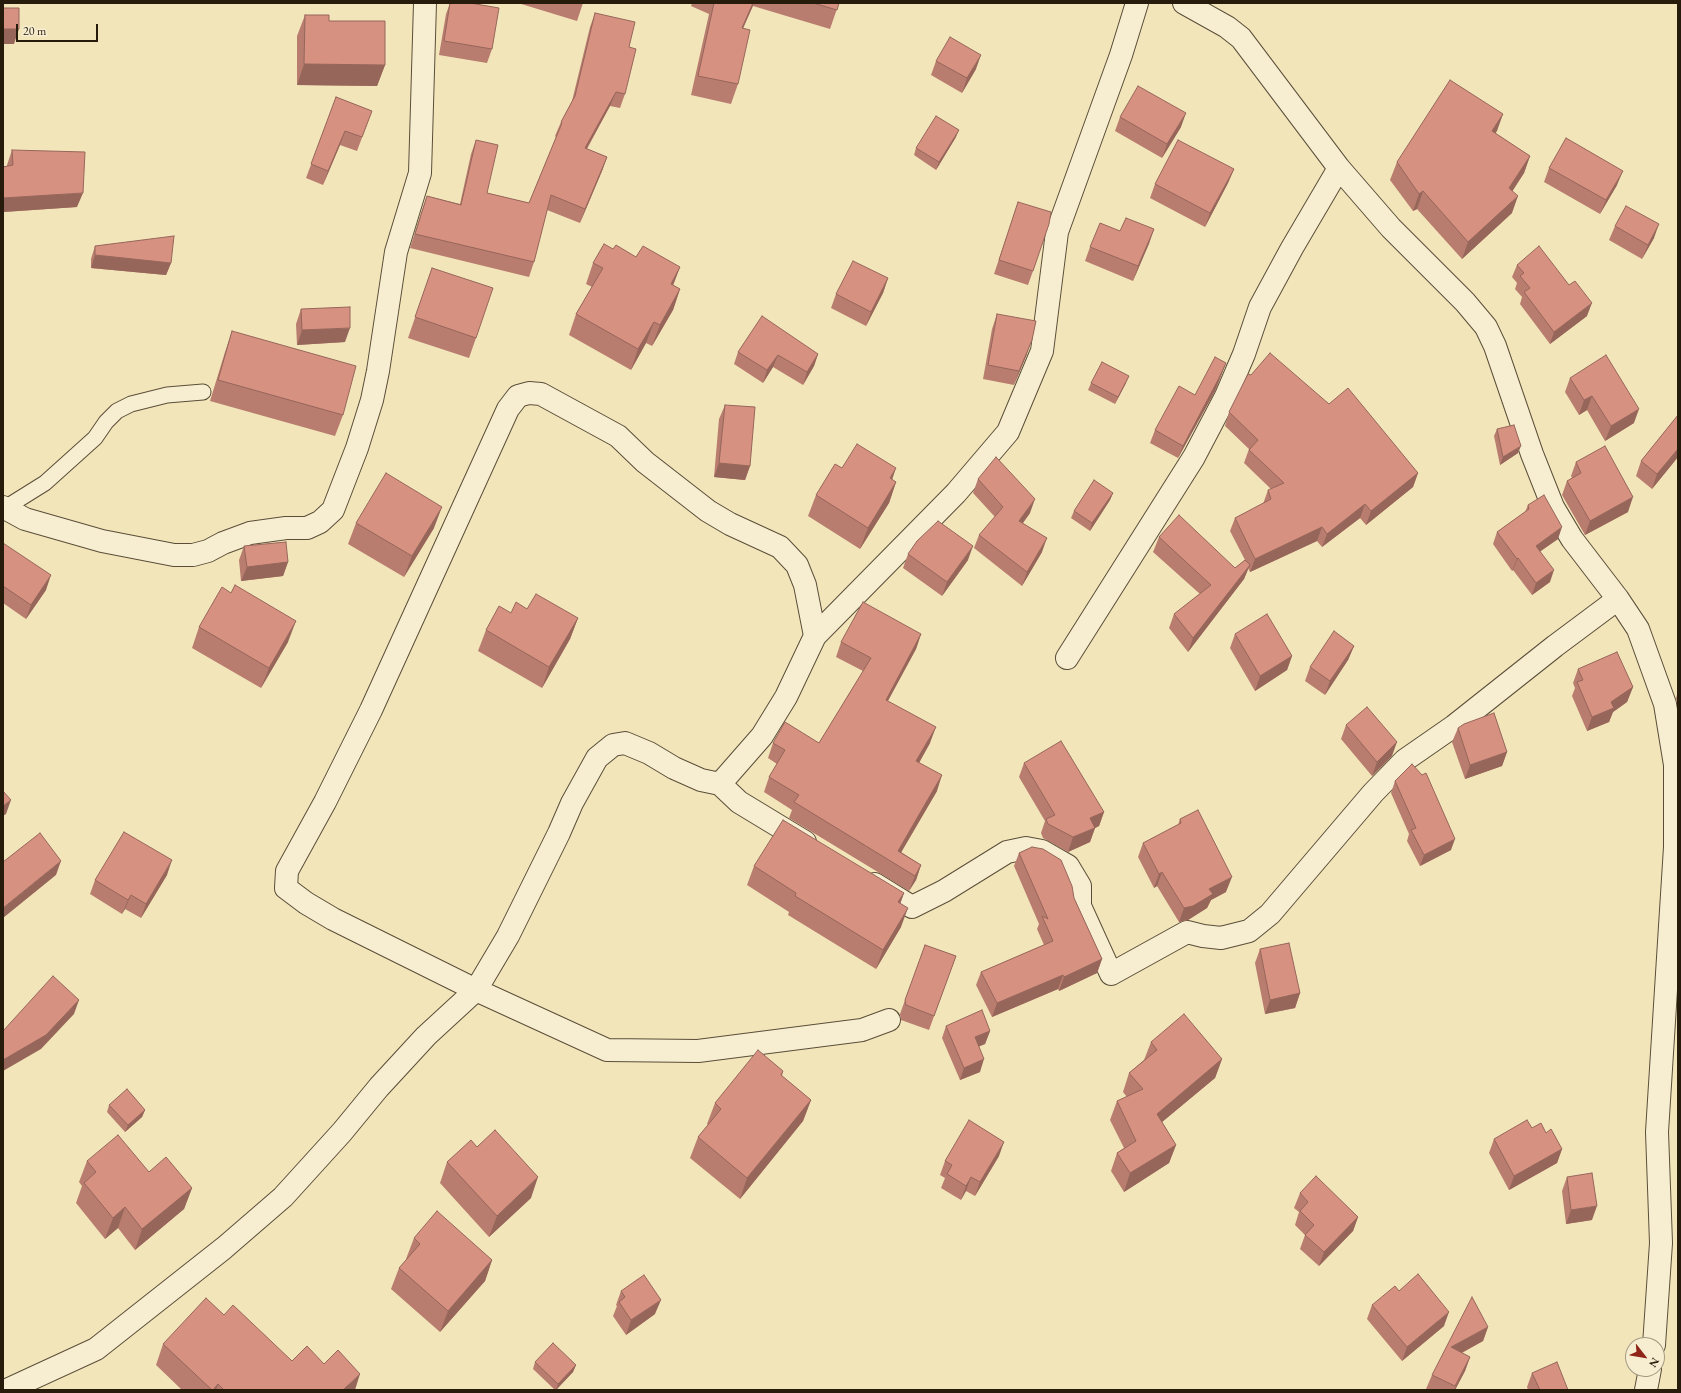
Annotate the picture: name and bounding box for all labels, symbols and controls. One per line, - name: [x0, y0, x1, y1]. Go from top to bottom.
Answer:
- scale bar: [18, 16, 100, 42]
- text: 20 m: [23, 23, 46, 39]
- north arrow: [1625, 1337, 1665, 1377]
- text: N: [1646, 1355, 1663, 1370]

